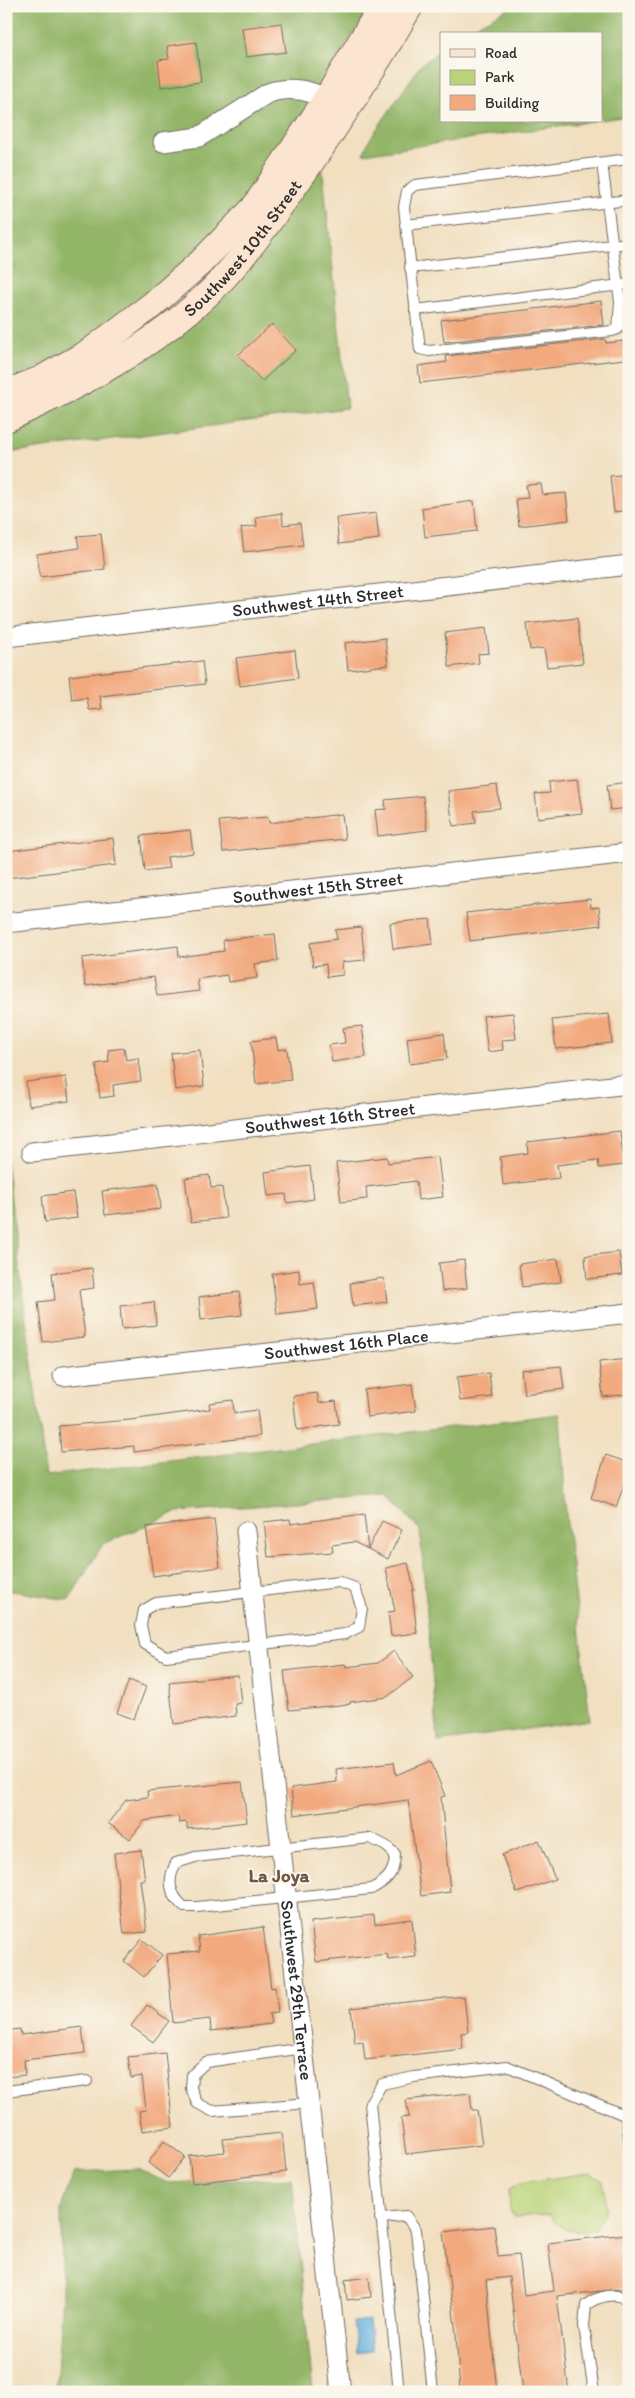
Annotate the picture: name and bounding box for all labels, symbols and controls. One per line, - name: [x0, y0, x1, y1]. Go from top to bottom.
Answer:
- legend: [440, 32, 602, 122]
- text: Road: [485, 44, 518, 62]
- text: Park: [485, 68, 515, 86]
- text: Building: [485, 94, 539, 112]
- street label: Southwest 10th Street: [179, 175, 307, 322]
- street label: Southwest 14th Street: [231, 580, 405, 622]
- street label: Southwest 15th Street: [232, 867, 405, 908]
- street label: Southwest 16th Street: [244, 1097, 417, 1139]
- street label: Southwest 16th Place: [263, 1324, 430, 1365]
- district label: La Joya: [249, 1864, 310, 1887]
- street label: Southwest 29th Terrace: [276, 1899, 318, 2081]

